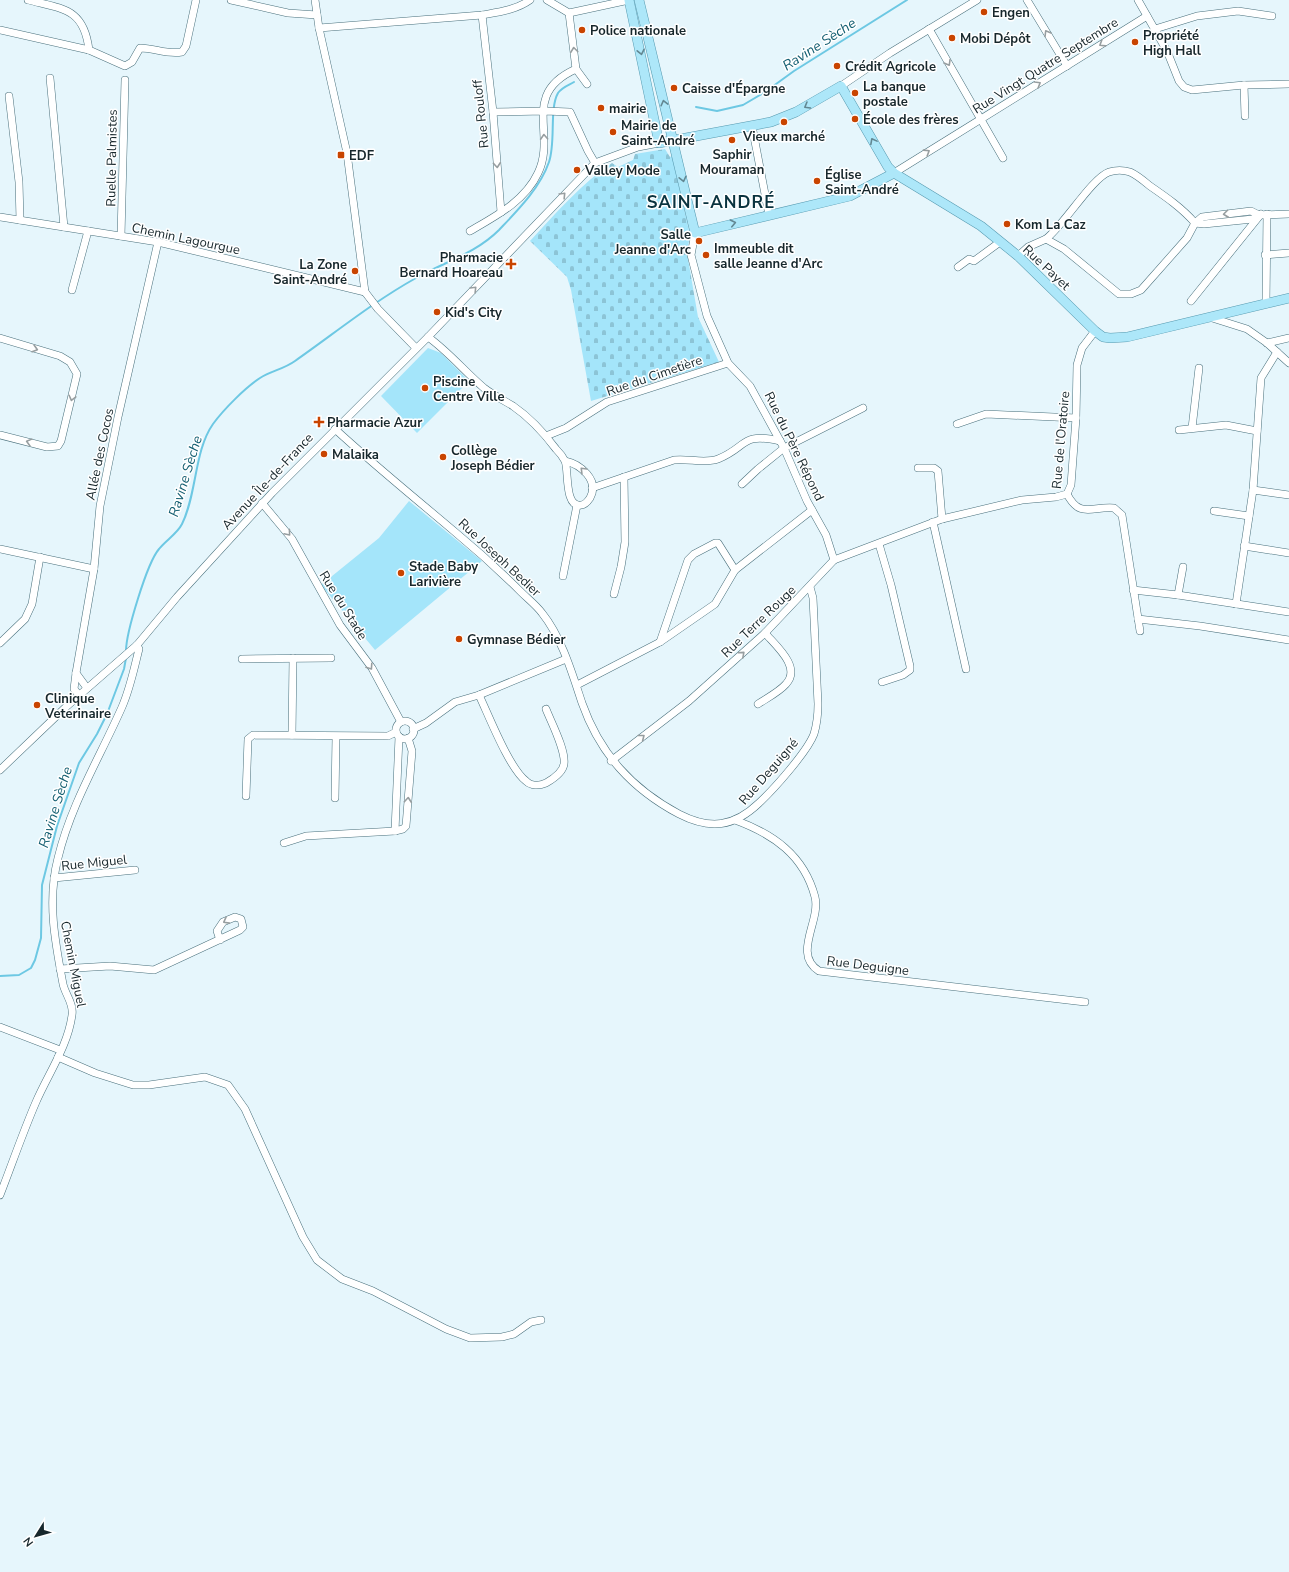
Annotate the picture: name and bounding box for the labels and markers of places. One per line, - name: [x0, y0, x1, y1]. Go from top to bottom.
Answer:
- place label: Engen: [992, 4, 1030, 22]
- marker: Engen: [979, 7, 989, 17]
- place label: Police nationale: [590, 22, 686, 40]
- marker: Police nationale: [577, 25, 587, 35]
- place label: Propriété High Hall: [1143, 27, 1202, 60]
- place label: Mobi Dépôt: [960, 30, 1032, 48]
- marker: Mobi Dépôt: [947, 33, 957, 43]
- marker: Propriété High Hall: [1130, 37, 1140, 47]
- place label: Crédit Agricole: [845, 58, 936, 76]
- marker: Crédit Agricole: [832, 61, 842, 71]
- place label: La banque postale: [863, 78, 926, 111]
- place label: Caisse d'Épargne: [682, 80, 785, 98]
- marker: Caisse d'Épargne: [669, 83, 679, 93]
- marker: La banque postale: [850, 88, 860, 98]
- place label: mairie: [609, 100, 646, 118]
- marker: mairie: [596, 103, 606, 113]
- place label: École des frères: [863, 111, 959, 129]
- marker: École des frères: [850, 114, 860, 124]
- place label: Mairie de Saint-André: [621, 117, 695, 150]
- marker: Vieux marché: [779, 117, 789, 127]
- marker: Mairie de Saint-André: [608, 127, 618, 137]
- place label: Vieux marché: [742, 128, 825, 146]
- marker: Saphir Mouraman: [727, 135, 737, 145]
- place label: Saphir Mouraman: [700, 146, 764, 179]
- place label: EDF: [349, 147, 374, 165]
- marker: EDF: [336, 150, 346, 160]
- place label: Valley Mode: [584, 162, 660, 180]
- marker: Valley Mode: [572, 165, 582, 175]
- place label: Église Saint-André: [825, 166, 899, 199]
- marker: Église Saint-André: [812, 176, 822, 186]
- place label: Kom La Caz: [1015, 216, 1086, 234]
- marker: Kom La Caz: [1002, 219, 1012, 229]
- place label: Salle Jeanne d'Arc: [614, 226, 691, 259]
- marker: Salle Jeanne d'Arc: [694, 236, 704, 246]
- place label: Immeuble dit salle Jeanne d'Arc: [714, 240, 823, 273]
- place label: Pharmacie Bernard Hoareau: [400, 249, 503, 282]
- marker: Immeuble dit salle Jeanne d'Arc: [701, 250, 711, 260]
- place label: La Zone Saint-André: [273, 256, 347, 289]
- marker: Pharmacie Bernard Hoareau: [506, 259, 516, 269]
- marker: La Zone Saint-André: [350, 266, 360, 276]
- place label: Kid's City: [445, 304, 502, 322]
- marker: Kid's City: [432, 307, 442, 317]
- place label: Piscine Centre Ville: [433, 373, 504, 406]
- marker: Piscine Centre Ville: [420, 383, 430, 393]
- place label: Pharmacie Azur: [327, 414, 423, 432]
- marker: Pharmacie Azur: [314, 417, 324, 427]
- place label: Collège Joseph Bédier: [450, 442, 536, 475]
- place label: Malaika: [332, 446, 379, 464]
- marker: Malaika: [319, 449, 329, 459]
- marker: Collège Joseph Bédier: [438, 452, 448, 462]
- place label: Stade Baby Larivière: [409, 558, 478, 591]
- marker: Stade Baby Larivière: [396, 568, 406, 578]
- place label: Gymnase Bédier: [467, 631, 567, 649]
- marker: Gymnase Bédier: [454, 634, 464, 644]
- place label: Clinique Veterinaire: [44, 690, 111, 723]
- marker: Clinique Veterinaire: [32, 700, 42, 710]

